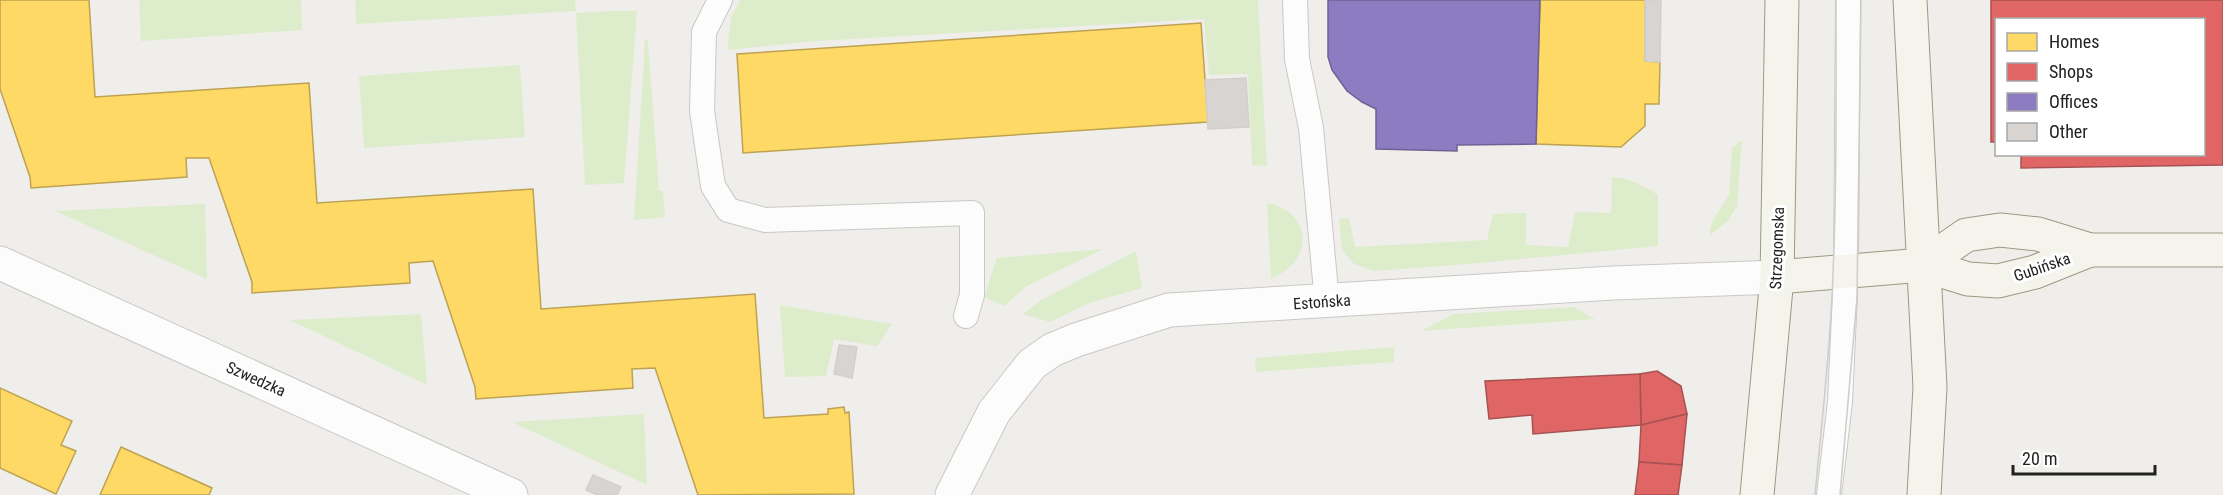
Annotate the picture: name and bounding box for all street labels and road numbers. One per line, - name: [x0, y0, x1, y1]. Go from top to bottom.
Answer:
- street label: Strzegomska: [1766, 206, 1788, 290]
- street label: Gubińska: [2011, 248, 2073, 286]
- street label: Estońska: [1293, 291, 1351, 313]
- street label: Szwedzka: [223, 357, 289, 401]

